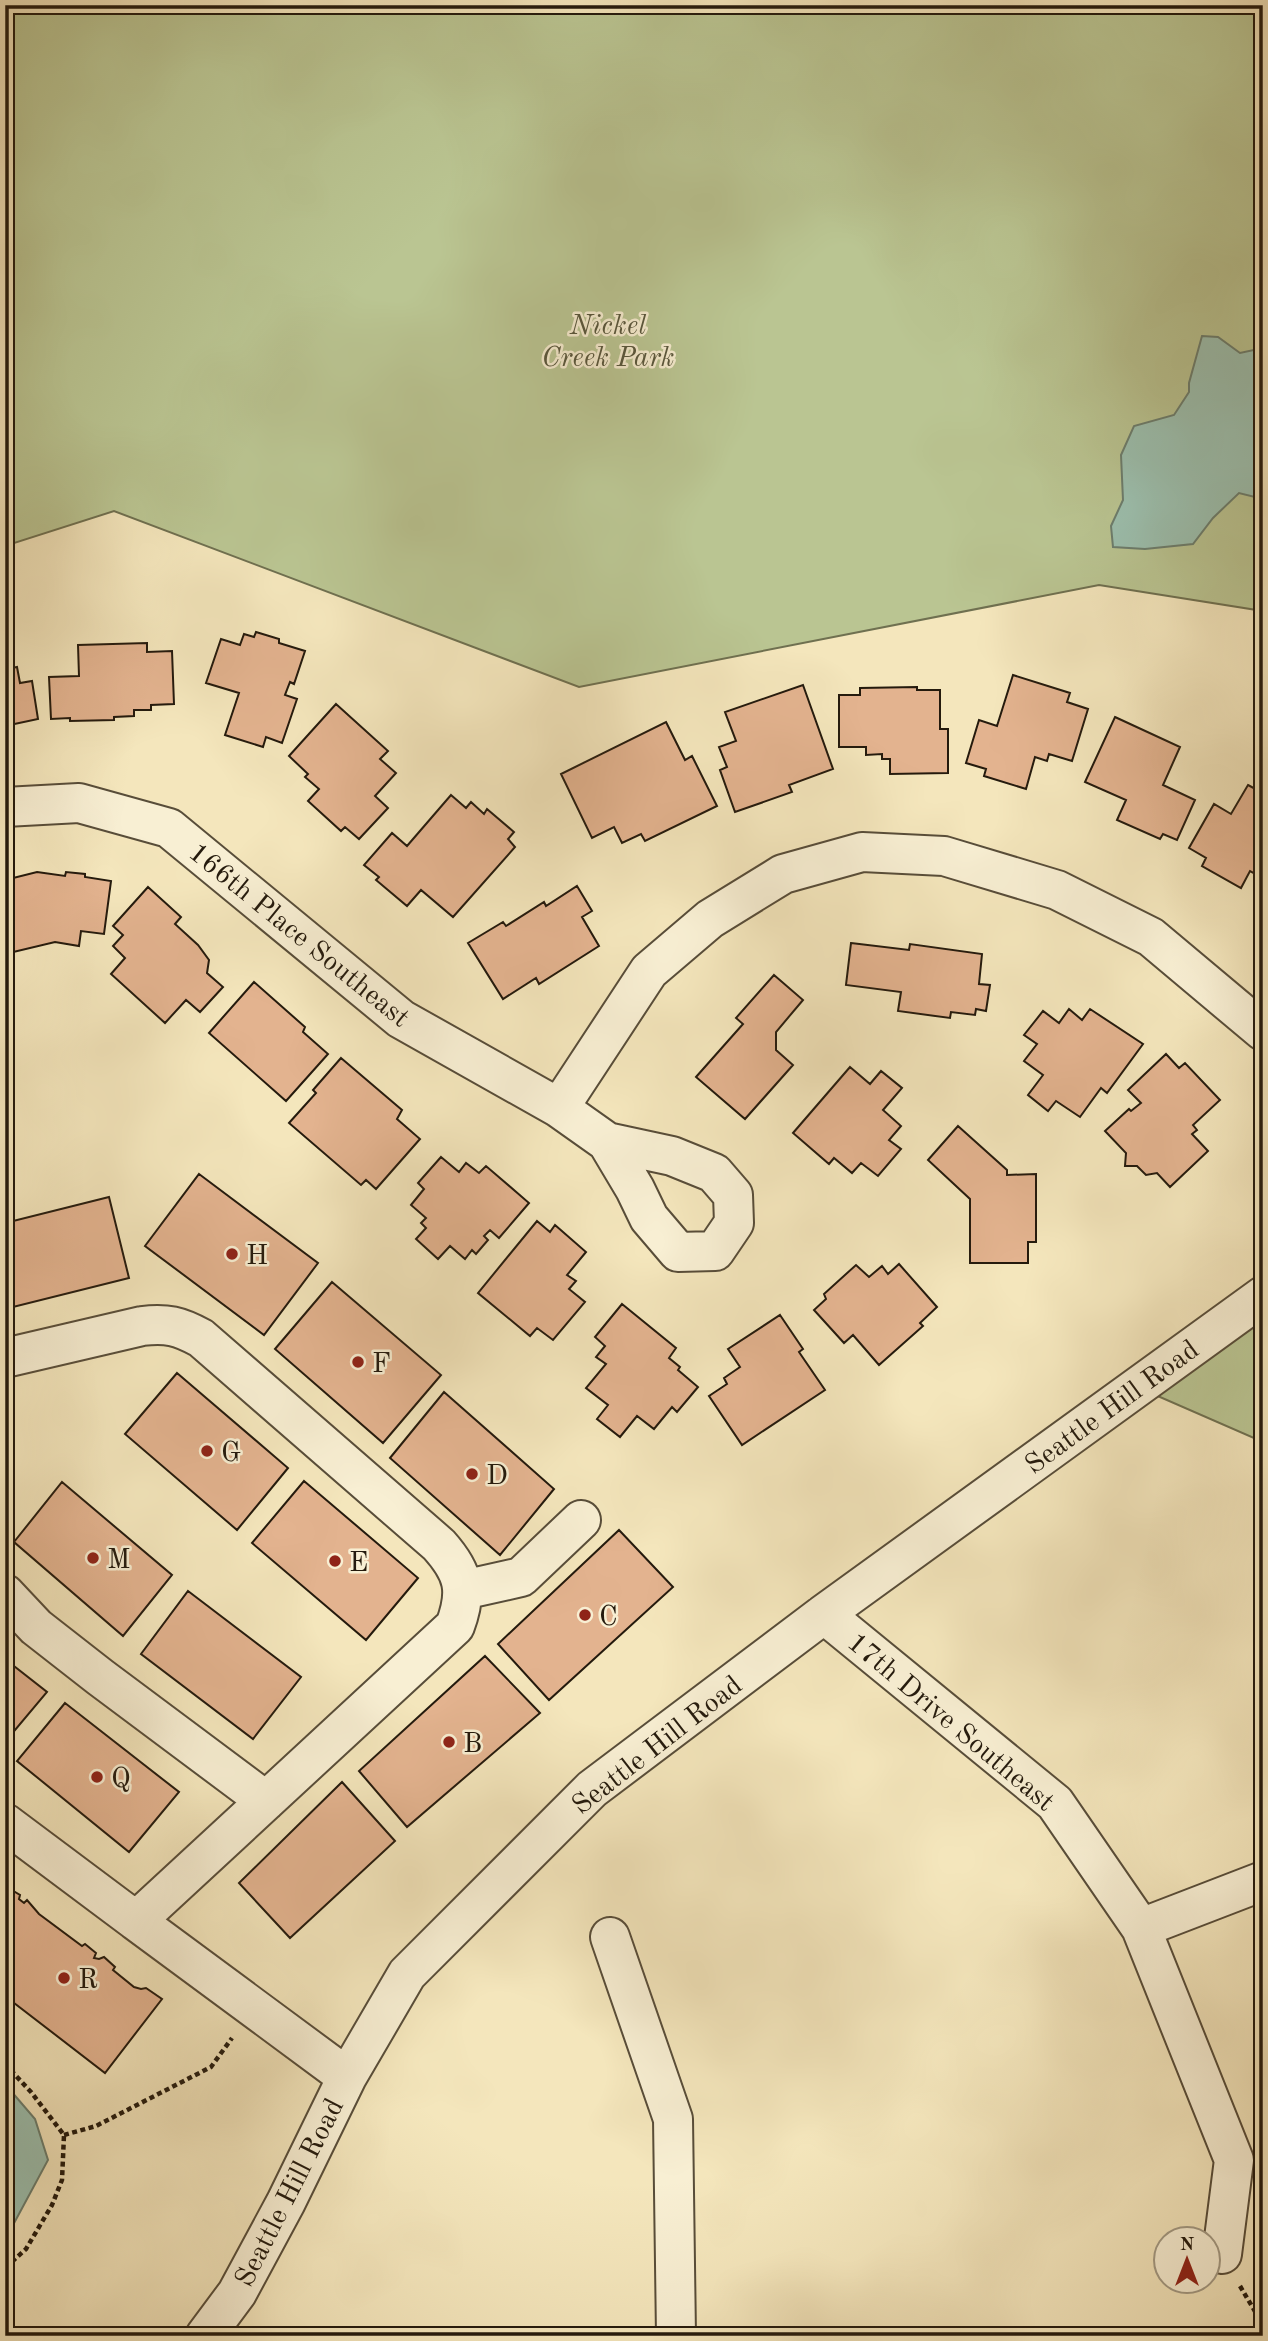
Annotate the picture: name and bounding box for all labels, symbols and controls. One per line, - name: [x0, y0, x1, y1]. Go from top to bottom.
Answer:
- park label: Nickel Creek Park: [541, 313, 675, 373]
- street label: 166th Place Southeast: [182, 839, 414, 1034]
- place label: H: [246, 1243, 268, 1271]
- marker: H: [224, 1246, 240, 1262]
- street label: Seattle Hill Road: [1021, 1336, 1205, 1481]
- place label: F: [372, 1351, 391, 1379]
- marker: F: [350, 1354, 366, 1370]
- place label: G: [221, 1440, 241, 1468]
- marker: G: [199, 1443, 215, 1459]
- place label: D: [486, 1463, 508, 1491]
- marker: D: [464, 1466, 480, 1482]
- place label: M: [107, 1547, 130, 1575]
- marker: M: [85, 1550, 101, 1566]
- place label: E: [349, 1550, 368, 1578]
- marker: E: [327, 1553, 343, 1569]
- place label: C: [599, 1604, 618, 1632]
- marker: C: [577, 1607, 593, 1623]
- street label: 17th Drive Southeast: [841, 1629, 1059, 1818]
- street label: Seattle Hill Road: [568, 1672, 748, 1821]
- place label: B: [463, 1731, 482, 1759]
- marker: B: [441, 1734, 457, 1750]
- place label: Q: [111, 1766, 131, 1794]
- marker: Q: [89, 1769, 105, 1785]
- place label: R: [78, 1967, 98, 1995]
- marker: R: [56, 1970, 72, 1986]
- street label: Seattle Hill Road: [231, 2095, 350, 2292]
- north arrow: [1152, 2226, 1222, 2296]
- text: N: [1180, 2236, 1195, 2255]

